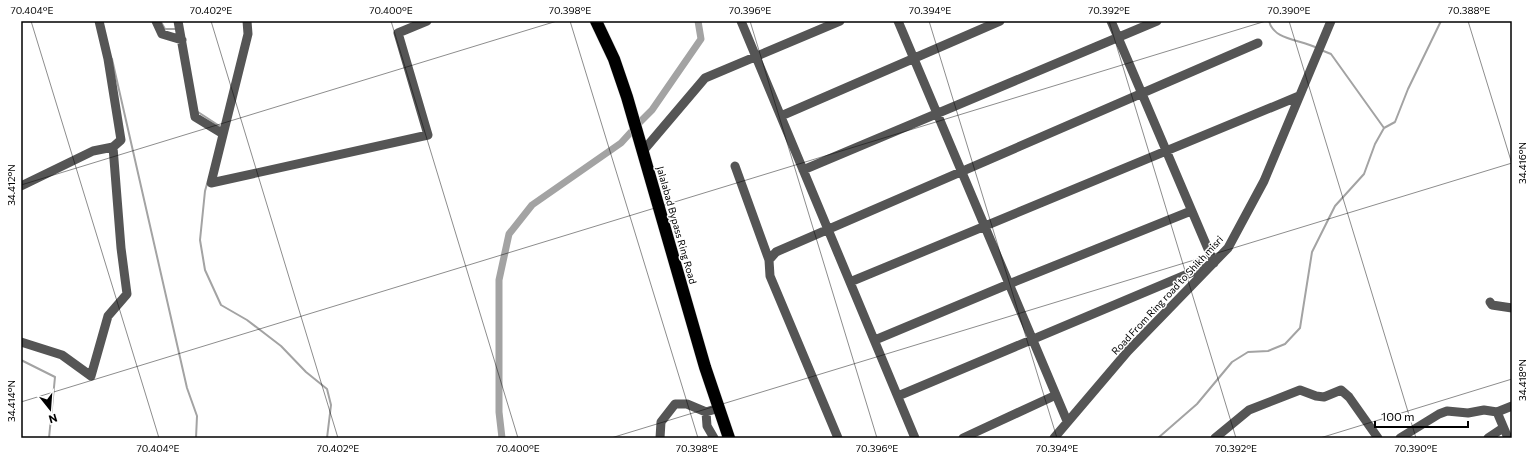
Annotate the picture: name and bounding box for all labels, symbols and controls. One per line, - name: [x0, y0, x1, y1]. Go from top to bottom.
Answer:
- text: 70.404°E: [11, 4, 54, 16]
- text: 70.402°E: [190, 4, 232, 16]
- text: 70.400°E: [369, 4, 413, 16]
- text: 70.398°E: [549, 4, 591, 16]
- text: 70.396°E: [729, 4, 771, 16]
- text: 70.394°E: [909, 4, 951, 16]
- text: 70.392°E: [1088, 4, 1130, 16]
- text: 70.390°E: [1268, 4, 1311, 16]
- text: 70.388°E: [1448, 4, 1490, 16]
- text: 34.416°N: [1516, 142, 1528, 184]
- text: 34.412°N: [5, 164, 17, 206]
- street label: Jalalabad Bypass Ring Road: [654, 165, 700, 285]
- street label: Road From Ring road to Shikh misri: [1109, 233, 1225, 357]
- text: 34.418°N: [1516, 359, 1528, 401]
- text: 34.414°N: [5, 380, 17, 422]
- north arrow: [30, 389, 70, 429]
- scale bar: [1375, 403, 1468, 429]
- text: 100 m: [1381, 409, 1415, 423]
- text: N: [47, 412, 59, 426]
- text: 70.404°E: [137, 442, 180, 454]
- text: 70.402°E: [317, 442, 359, 454]
- text: 70.400°E: [496, 442, 540, 454]
- text: 70.398°E: [676, 442, 718, 454]
- text: 70.396°E: [856, 442, 898, 454]
- text: 70.394°E: [1036, 442, 1078, 454]
- text: 70.392°E: [1215, 442, 1257, 454]
- text: 70.390°E: [1395, 442, 1438, 454]

